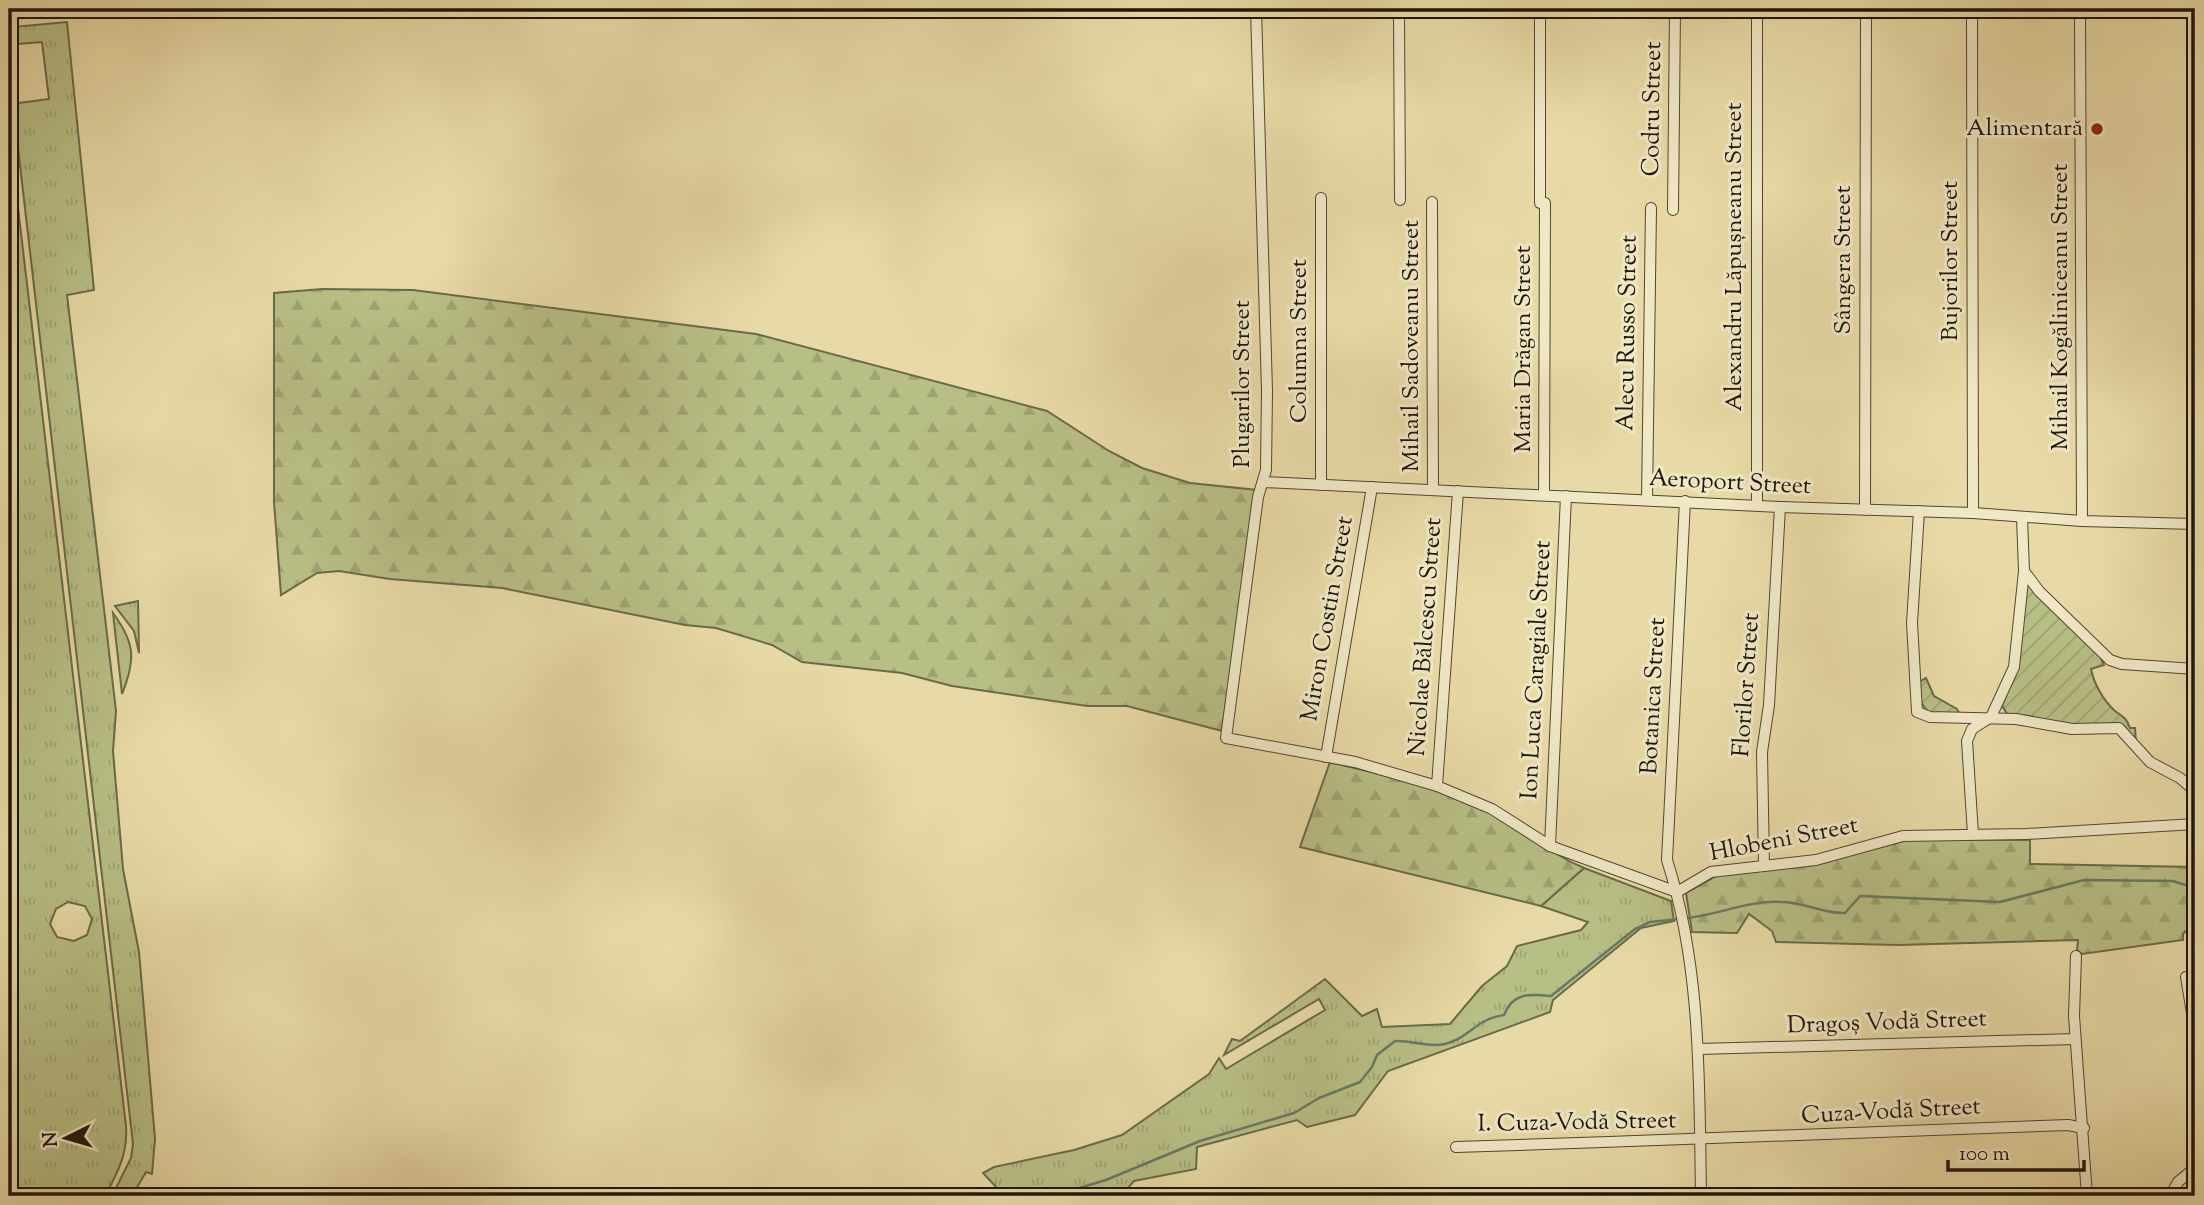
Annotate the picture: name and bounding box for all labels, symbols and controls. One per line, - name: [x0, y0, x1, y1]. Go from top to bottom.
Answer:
- street label: Codru Street: [1635, 41, 1671, 177]
- street label: Alexandru Lăpușneanu Street: [1718, 102, 1752, 412]
- place label: Alimentară: [1966, 112, 2083, 146]
- marker: Alimentară: [2089, 121, 2105, 137]
- street label: Mihail Kogăliniceanu Street: [2044, 163, 2078, 451]
- street label: Bujorilor Street: [1934, 181, 1968, 341]
- street label: Sângera Street: [1827, 185, 1861, 335]
- street label: Mihail Sadoveanu Street: [1395, 220, 1429, 472]
- street label: Alecu Russo Street: [1609, 235, 1647, 431]
- street label: Maria Drăgan Street: [1507, 245, 1541, 453]
- street label: Columna Street: [1283, 259, 1317, 423]
- street label: Plugarilor Street: [1226, 300, 1260, 468]
- street label: Aeroport Street: [1648, 462, 1812, 504]
- street label: Miron Costin Street: [1293, 514, 1363, 724]
- street label: Nicolae Bălcescu Street: [1401, 517, 1451, 757]
- street label: Ion Luca Caragiale Street: [1513, 540, 1561, 800]
- street label: Florilor Street: [1725, 612, 1769, 758]
- street label: Botanica Street: [1633, 617, 1675, 775]
- street label: Hlobeni Street: [1707, 809, 1861, 871]
- street label: Dragoș Vodă Street: [1787, 1003, 1987, 1043]
- street label: Cuza-Vodă Street: [1800, 1090, 1982, 1134]
- north arrow: [32, 1104, 102, 1174]
- street label: I. Cuza-Vodă Street: [1477, 1104, 1677, 1142]
- scale bar: [1948, 1128, 2085, 1172]
- text: N: [37, 1131, 66, 1148]
- text: 100 m: [1959, 1140, 2010, 1170]

